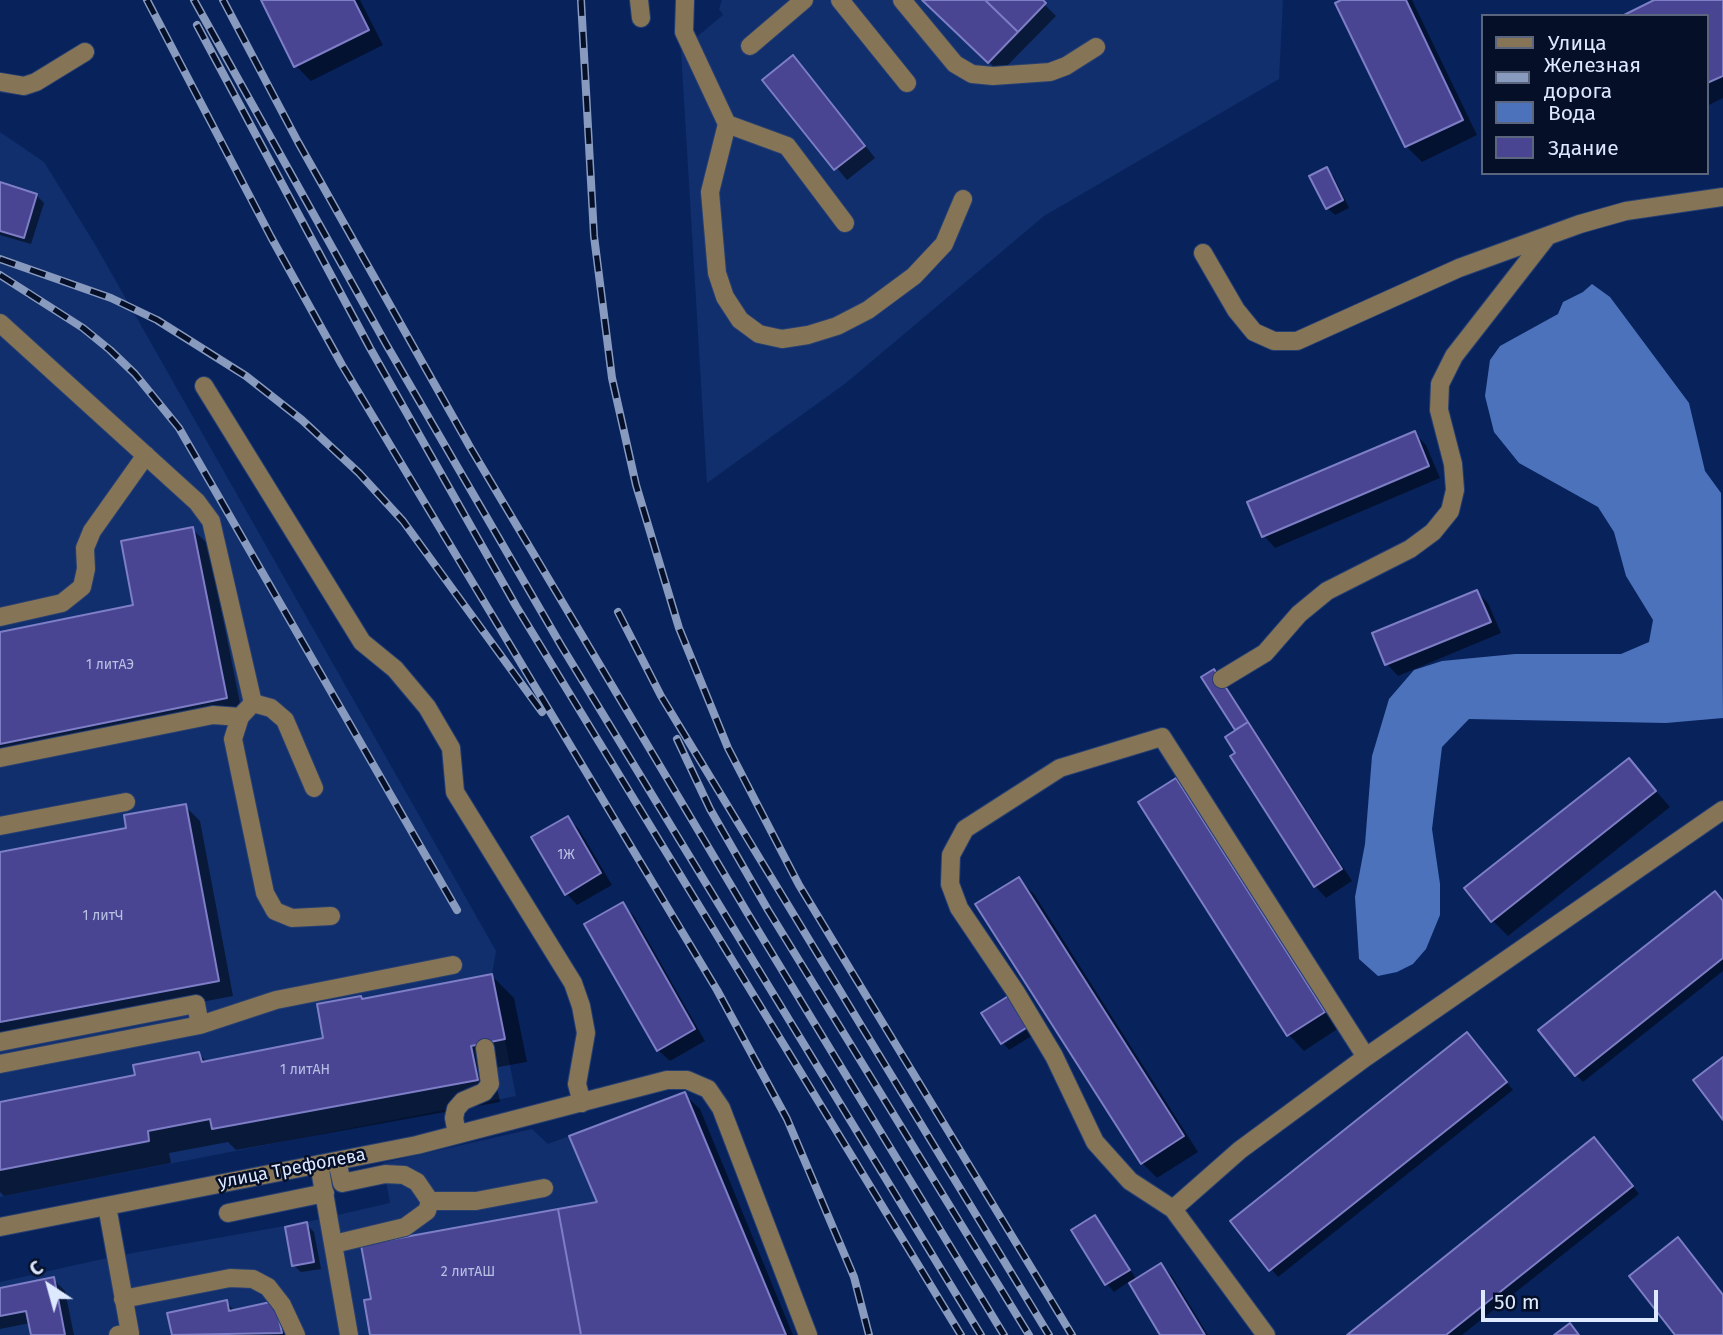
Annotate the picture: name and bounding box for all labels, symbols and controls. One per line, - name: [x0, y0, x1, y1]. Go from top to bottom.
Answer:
- legend: [1482, 14, 1709, 175]
- text: Улица: [1548, 30, 1607, 56]
- text: Железная дорога: [1544, 52, 1641, 104]
- text: Вода: [1548, 100, 1596, 126]
- text: Здание: [1548, 135, 1619, 161]
- house number: 1 литАЭ: [86, 657, 134, 673]
- house number: 1Ж: [557, 847, 575, 863]
- house number: 1 литЧ: [82, 908, 124, 924]
- house number: 1 литАН: [280, 1062, 330, 1078]
- street label: улица Трефолева: [216, 1144, 368, 1194]
- north arrow: [14, 1251, 84, 1321]
- text: С: [25, 1256, 48, 1281]
- house number: 2 литАШ: [441, 1264, 495, 1280]
- scale bar: [1485, 1276, 1662, 1320]
- text: 50 m: [1494, 1289, 1540, 1315]

